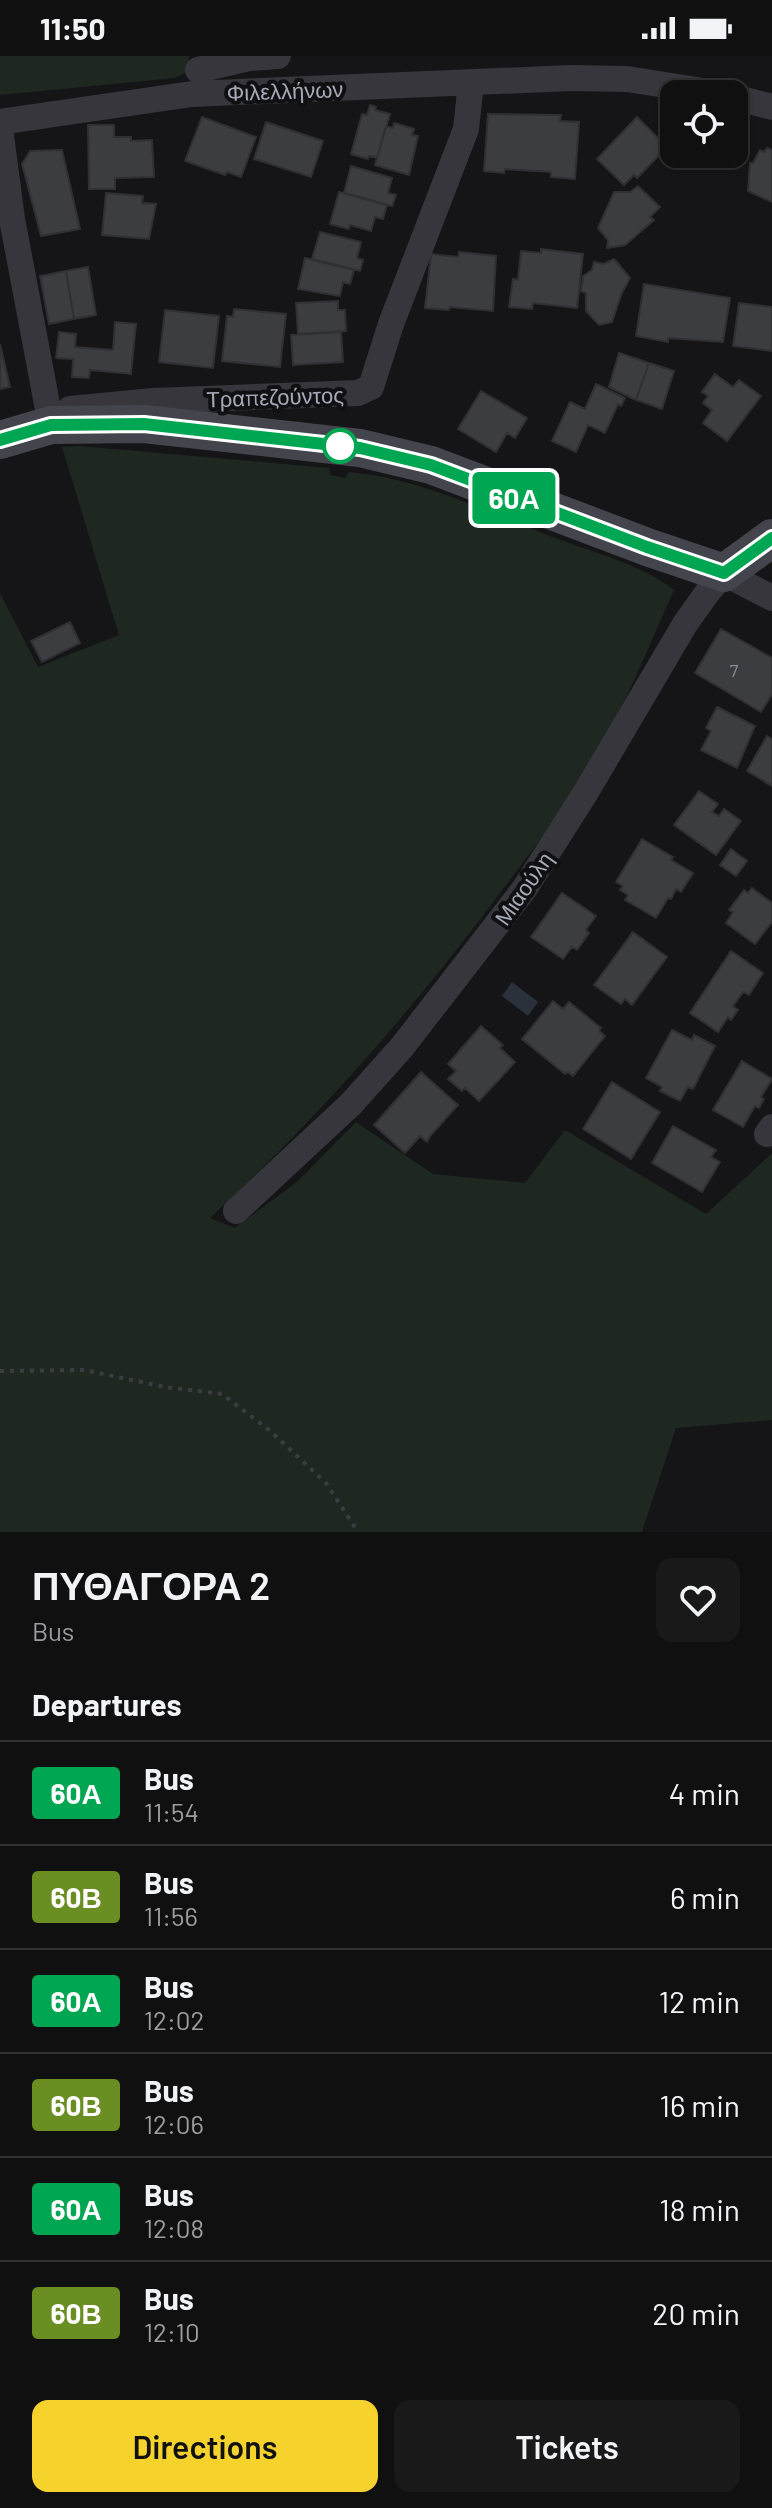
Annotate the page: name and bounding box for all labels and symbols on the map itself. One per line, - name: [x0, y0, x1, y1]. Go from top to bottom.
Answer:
- street label: Φιλελλήνων: [226, 75, 344, 106]
- street label: Τραπεζούντος: [206, 381, 344, 412]
- unlabelled marker: [323, 429, 357, 463]
- line badge: 60Α: [468, 472, 560, 524]
- house number: 7: [730, 659, 739, 681]
- street label: Μιαούλη: [488, 846, 558, 930]

